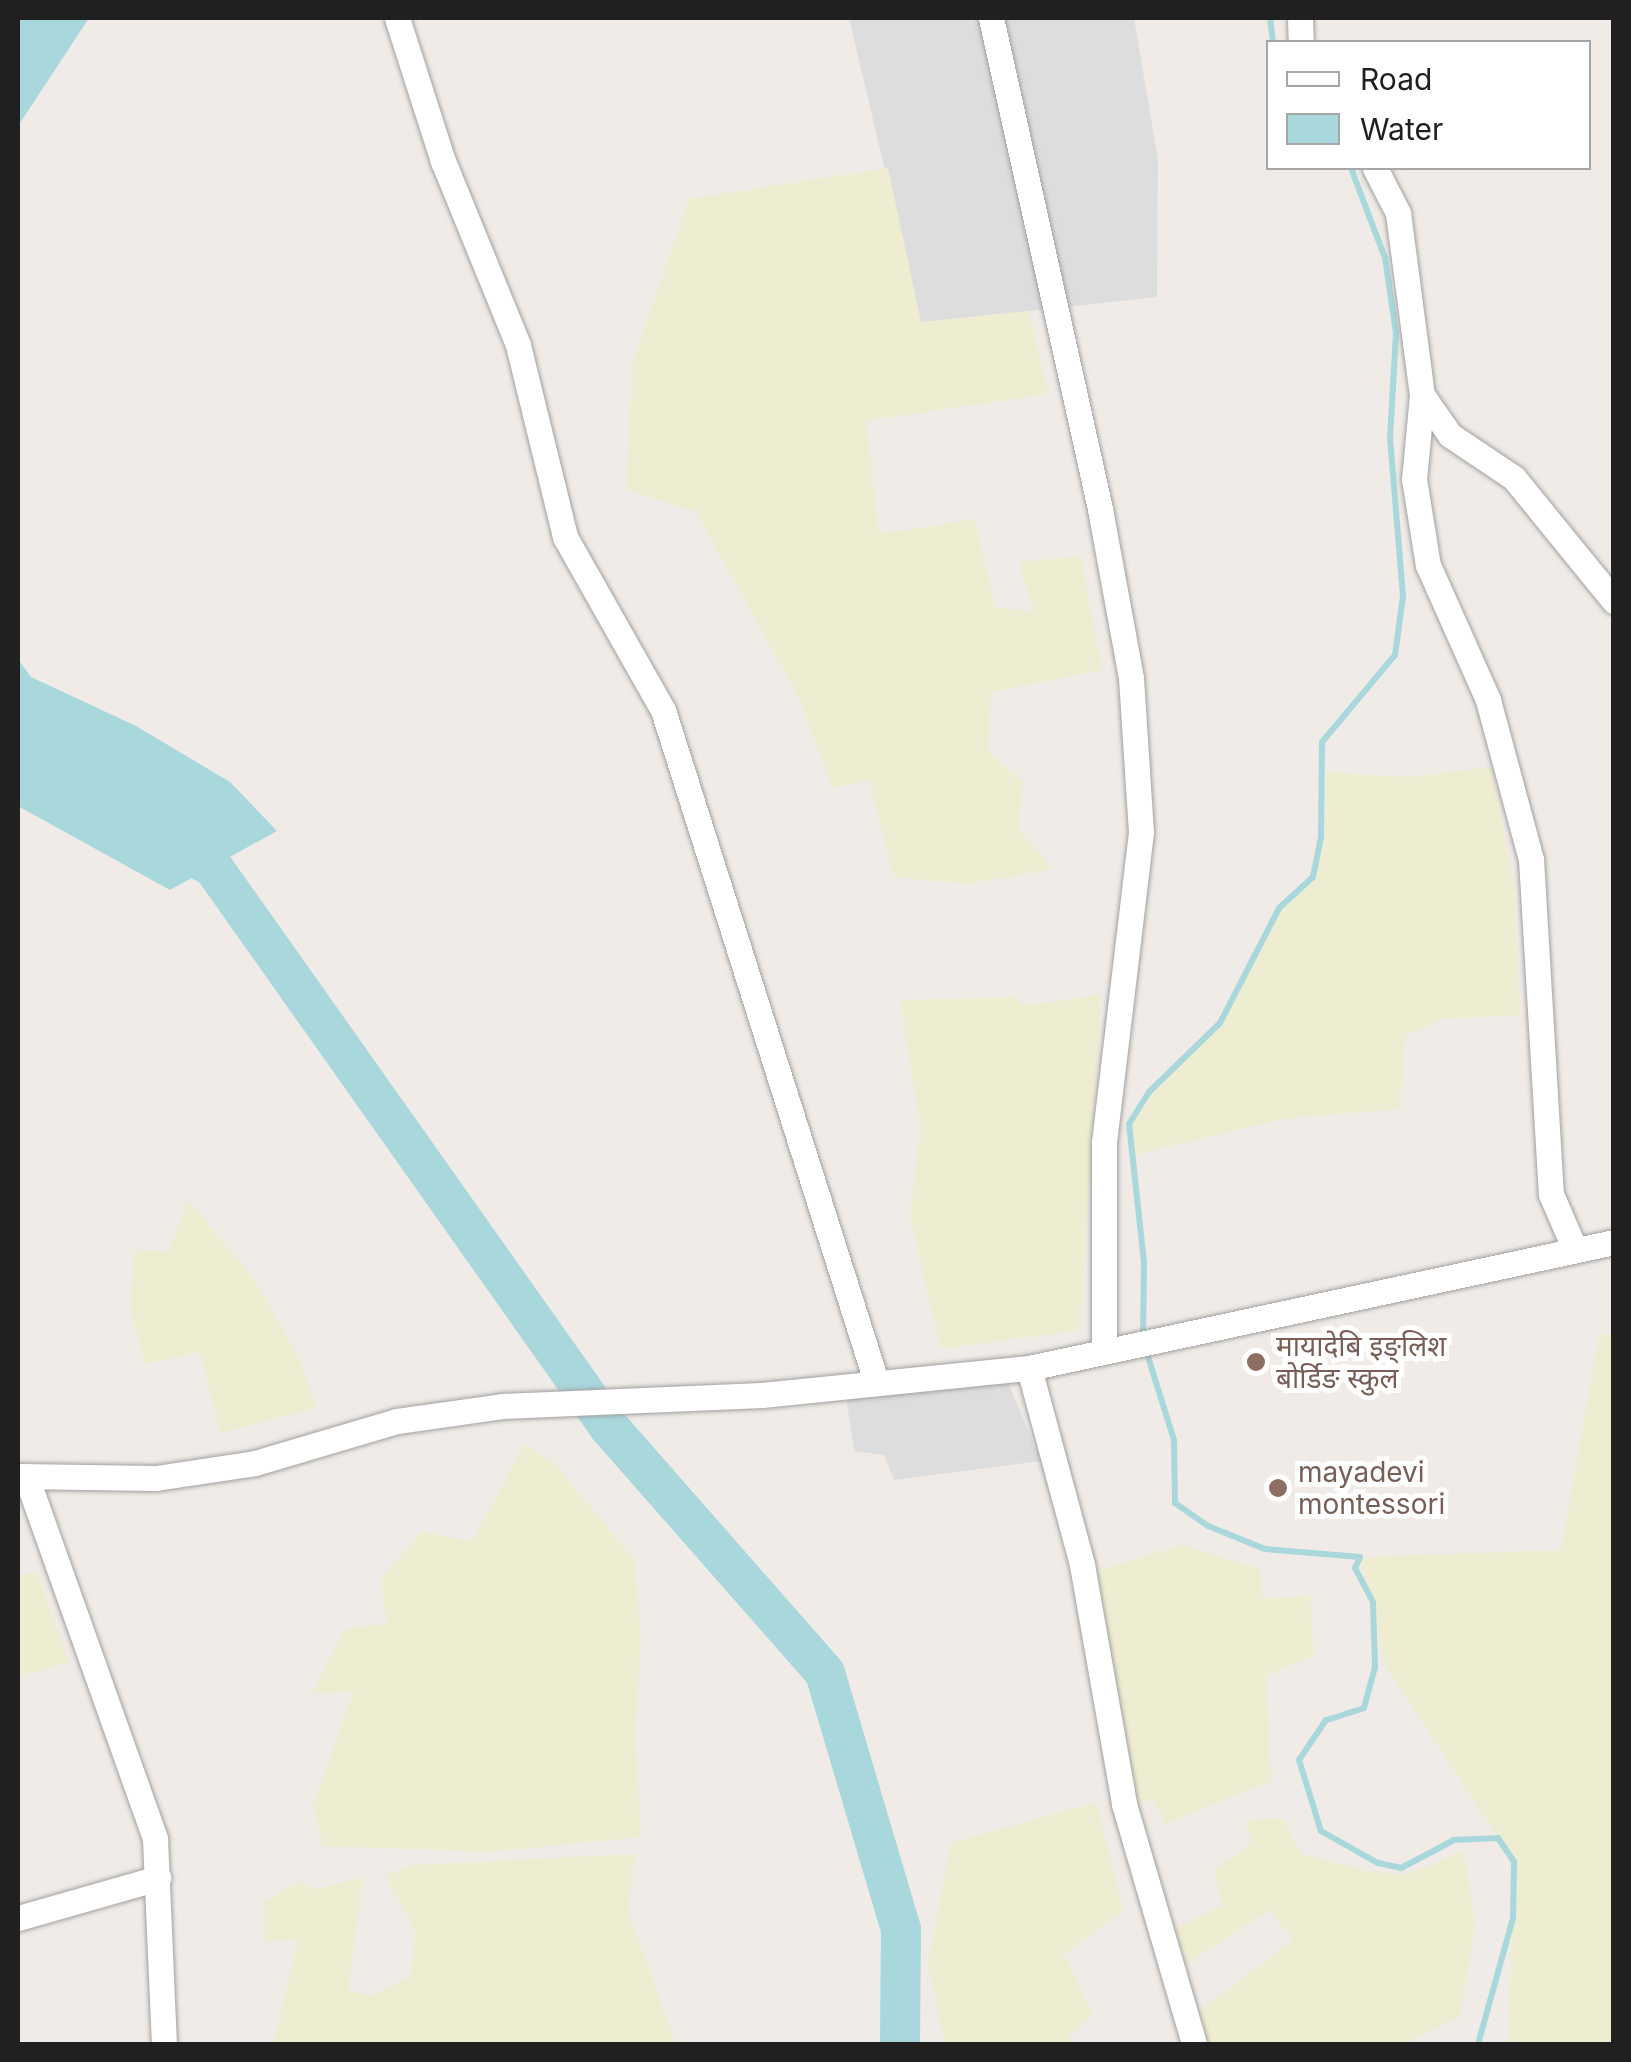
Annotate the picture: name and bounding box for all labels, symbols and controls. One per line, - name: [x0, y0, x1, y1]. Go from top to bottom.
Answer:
- legend: [1266, 40, 1591, 170]
- text: Road: [1360, 61, 1432, 97]
- text: Water: [1360, 111, 1443, 147]
- place label: मायादेबि इङ्लिश बोर्डिङ स्कुल: [1276, 1329, 1446, 1395]
- marker: मायादेबि इङ्लिश बोर्डिङ स्कुल: [1245, 1351, 1267, 1373]
- place label: mayadevi montessori: [1298, 1455, 1445, 1521]
- marker: mayadevi montessori: [1267, 1477, 1289, 1499]

